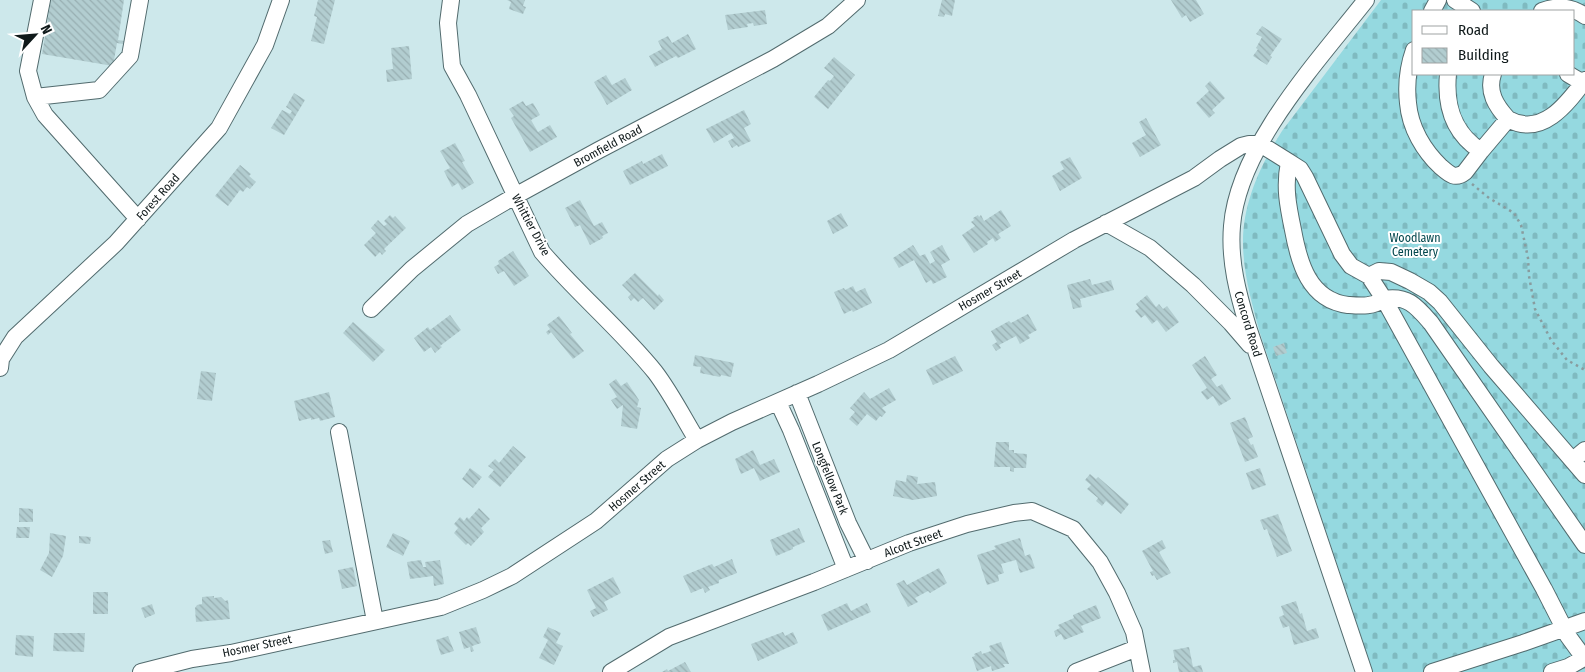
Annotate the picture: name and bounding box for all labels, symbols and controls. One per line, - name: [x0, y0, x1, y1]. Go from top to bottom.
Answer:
- north arrow: [10, 10, 60, 60]
- legend: [1412, 10, 1575, 75]
- text: Road: [1458, 21, 1489, 39]
- text: N: [37, 22, 56, 37]
- text: Building: [1458, 46, 1509, 64]
- street label: Bromfield Road: [571, 122, 645, 170]
- street label: Forest Road: [133, 171, 183, 223]
- street label: Whittier Drive: [509, 192, 553, 258]
- park label: Woodlawn Cemetery: [1389, 231, 1441, 259]
- street label: Hosmer Street: [956, 266, 1024, 314]
- street label: Concord Road: [1231, 290, 1265, 358]
- street label: Longfellow Park: [809, 440, 851, 517]
- street label: Hosmer Street: [606, 458, 668, 514]
- street label: Alcott Street: [882, 526, 944, 560]
- street label: Hosmer Street: [221, 632, 293, 660]

